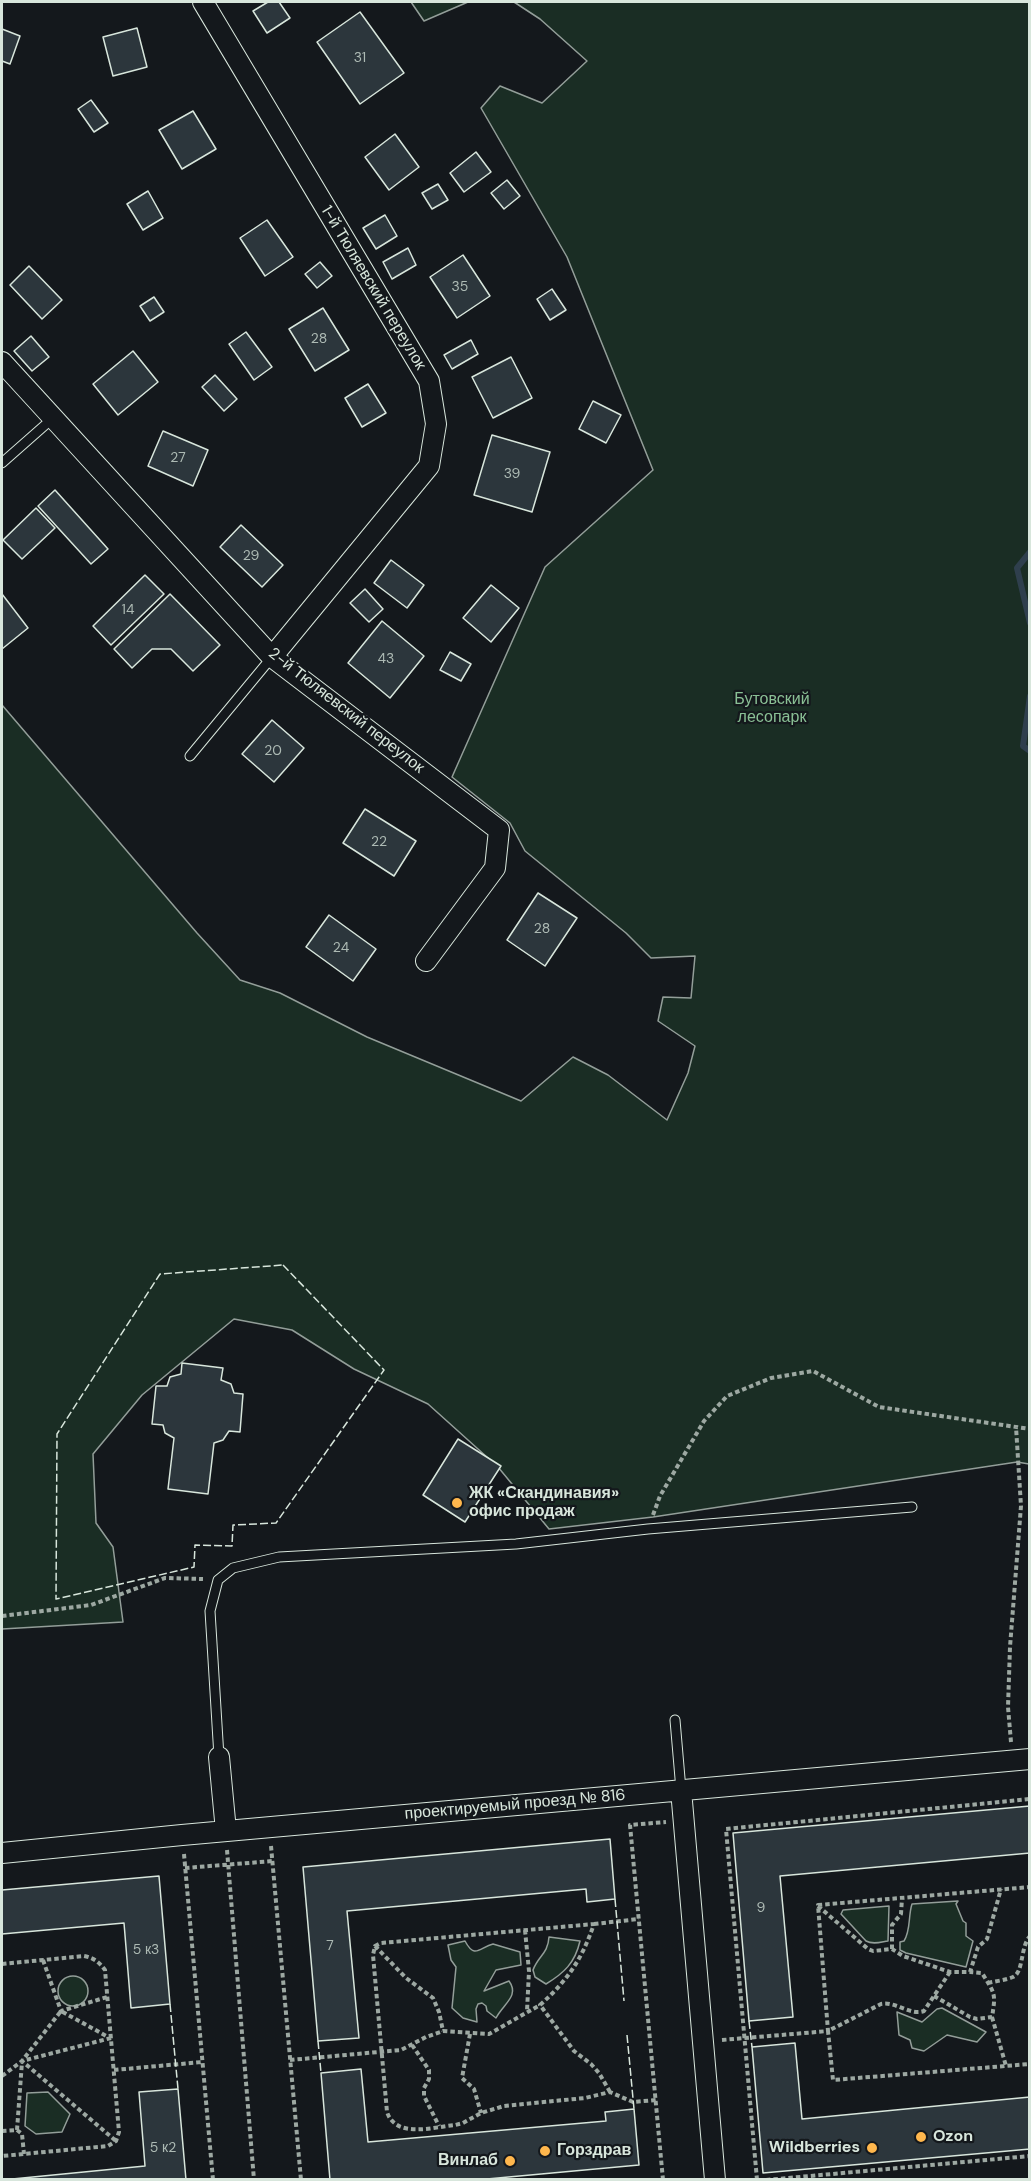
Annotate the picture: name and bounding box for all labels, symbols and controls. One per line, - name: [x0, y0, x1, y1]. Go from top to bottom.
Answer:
- house number: 31: [354, 50, 366, 66]
- street label: 1-й Тюляевский переулок: [316, 202, 430, 374]
- house number: 35: [452, 279, 468, 295]
- house number: 28: [311, 331, 327, 347]
- house number: 27: [170, 450, 186, 466]
- house number: 39: [504, 466, 520, 482]
- house number: 29: [243, 548, 259, 564]
- house number: 14: [122, 602, 134, 618]
- street label: 2-й Тюляевский переулок: [264, 644, 428, 778]
- house number: 43: [378, 651, 394, 667]
- park label: Бутовский лесопарк: [734, 690, 810, 728]
- house number: 20: [264, 743, 282, 759]
- house number: 22: [371, 834, 387, 850]
- house number: 28: [534, 921, 550, 937]
- house number: 24: [333, 940, 349, 956]
- place label: ЖК «Скандинавия» офис продаж: [469, 1484, 619, 1522]
- marker: ЖК «Скандинавия» офис продаж: [450, 1496, 464, 1510]
- street label: проектируемый проезд № 816: [404, 1786, 626, 1824]
- house number: 9: [757, 1900, 765, 1916]
- house number: 7: [326, 1938, 334, 1954]
- house number: 5 к3: [133, 1942, 159, 1958]
- place label: Ozon: [933, 2127, 973, 2147]
- marker: Ozon: [914, 2130, 928, 2144]
- place label: Wildberries: [769, 2138, 860, 2158]
- house number: 5 к2: [150, 2140, 176, 2156]
- place label: Горздрав: [557, 2141, 631, 2161]
- marker: Wildberries: [865, 2141, 879, 2155]
- marker: Горздрав: [538, 2144, 552, 2158]
- place label: Винлаб: [438, 2151, 498, 2171]
- marker: Винлаб: [503, 2154, 517, 2168]

